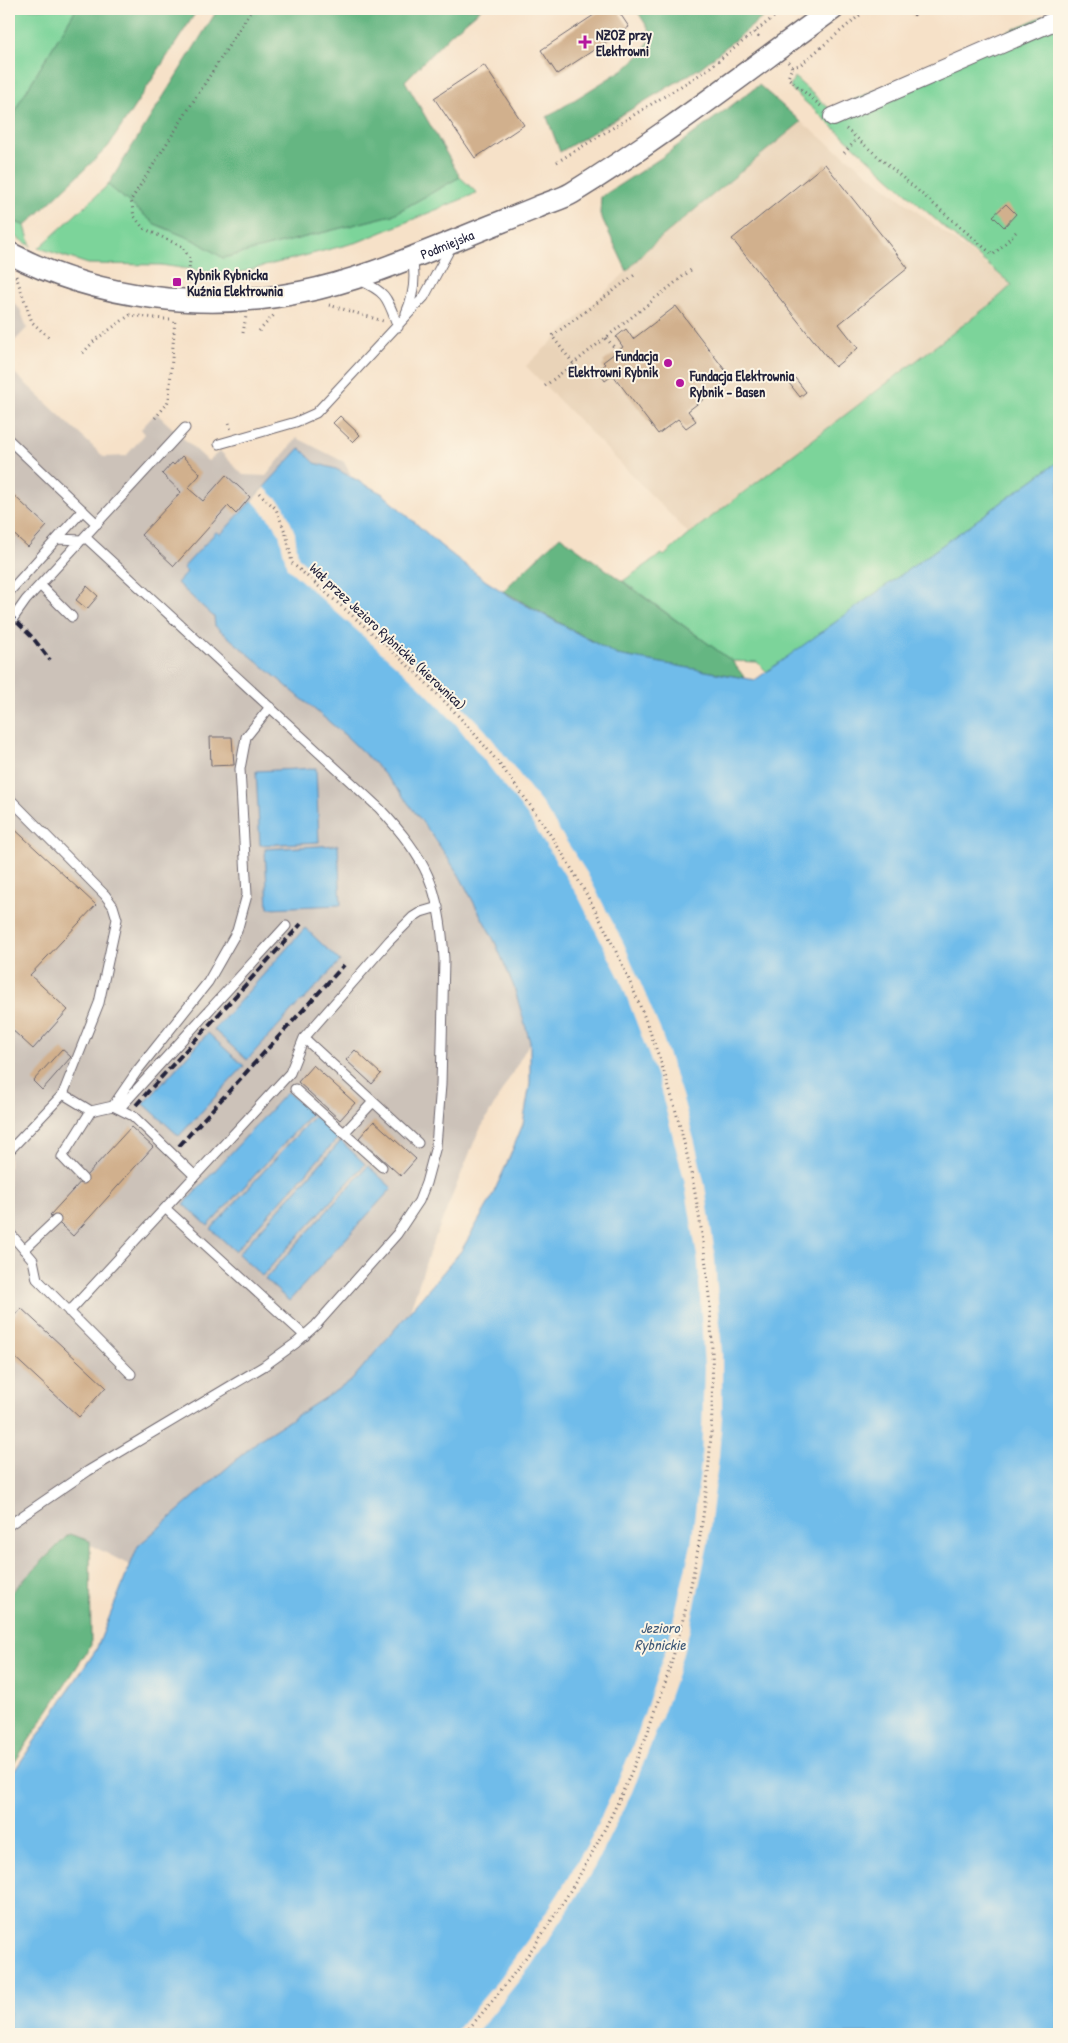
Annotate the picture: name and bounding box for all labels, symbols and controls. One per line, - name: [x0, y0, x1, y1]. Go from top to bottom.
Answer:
- place label: NZOZ przy Elektrowni: [596, 25, 652, 60]
- marker: NZOZ przy Elektrowni: [578, 35, 592, 49]
- street label: Podmiejska: [417, 224, 477, 263]
- place label: Rybnik Rybnicka Kuźnia Elektrownia: [187, 265, 283, 300]
- marker: Rybnik Rybnicka Kuźnia Elektrownia: [171, 276, 183, 288]
- place label: Fundacja Elektrowni Rybnik: [568, 346, 659, 383]
- marker: Fundacja Elektrowni Rybnik: [662, 357, 674, 369]
- place label: Fundacja Elektrownia Rybnik - Basen: [689, 366, 795, 403]
- marker: Fundacja Elektrownia Rybnik - Basen: [674, 377, 686, 389]
- street label: Wał przez Jezioro Rybnickie (kierownica): [305, 558, 470, 714]
- water label: Jezioro Rybnickie: [635, 1617, 686, 1655]

